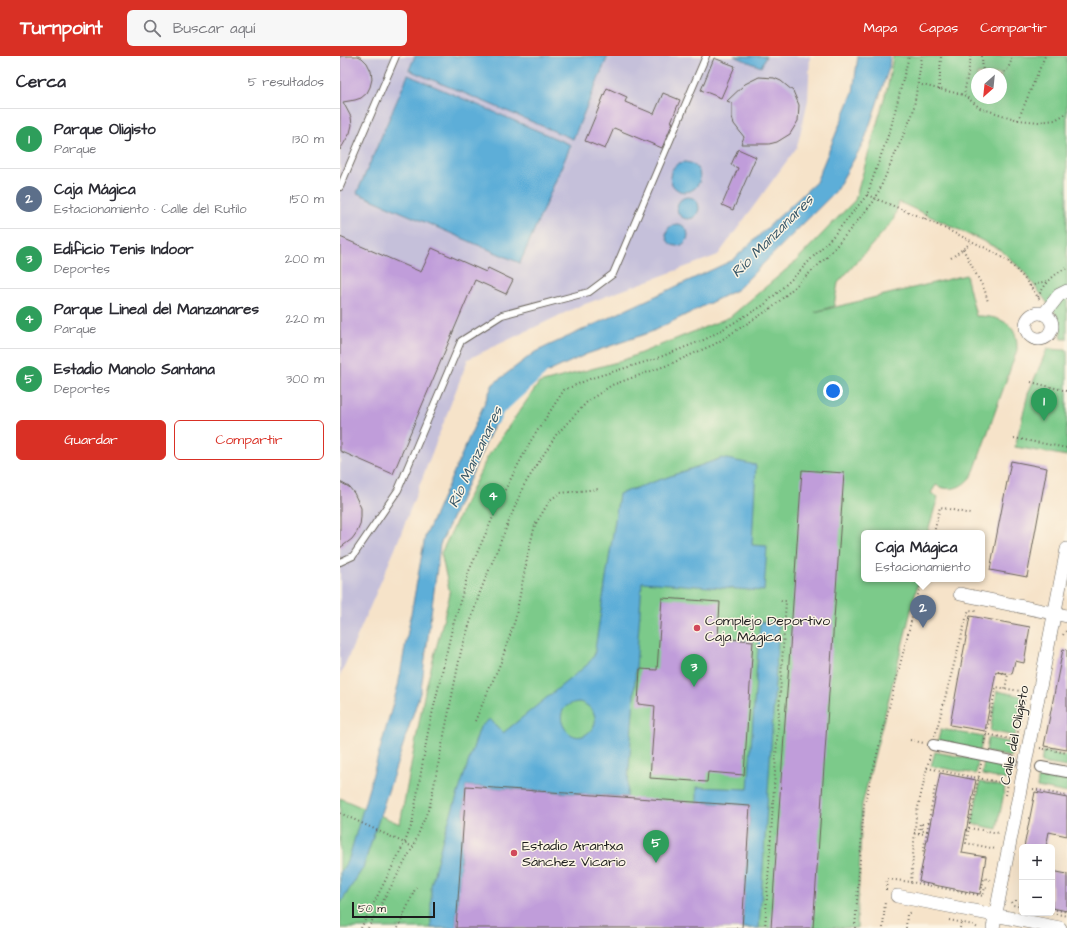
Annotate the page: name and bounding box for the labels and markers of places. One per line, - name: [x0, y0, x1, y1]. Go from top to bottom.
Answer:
- pin: 1: [1031, 388, 1057, 421]
- pin: 4: [480, 483, 506, 516]
- pin: 2: [910, 595, 936, 628]
- place label: Complejo Deportivo Caja Mágica: [705, 611, 830, 647]
- marker: Complejo Deportivo Caja Mágica: [692, 623, 702, 633]
- pin: 3: [681, 654, 707, 687]
- pin: 5: [643, 830, 669, 863]
- place label: Estadio Arantxa Sánchez Vicario: [522, 836, 626, 872]
- marker: Estadio Arantxa Sánchez Vicario: [509, 848, 519, 858]

